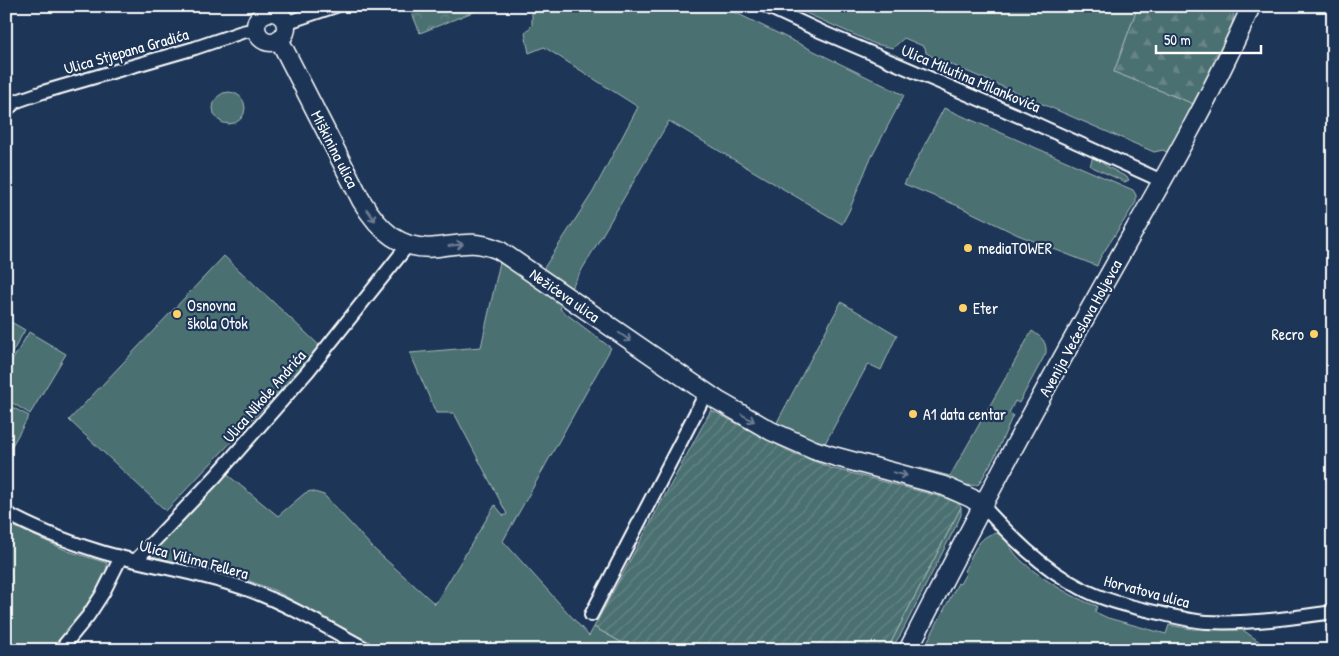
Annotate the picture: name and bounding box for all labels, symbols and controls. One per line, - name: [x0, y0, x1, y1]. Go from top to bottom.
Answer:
- scale bar: [1156, 22, 1262, 54]
- street label: Ulica Stjepana Gradića: [61, 23, 191, 79]
- text: 50 m: [1164, 29, 1191, 50]
- street label: Ulica Milutina Milankovića: [898, 39, 1044, 117]
- street label: Miškinina ulica: [306, 106, 364, 192]
- one-way arrow: [366, 208, 376, 222]
- place label: mediaTOWER: [978, 237, 1052, 259]
- one-way arrow: [448, 240, 464, 250]
- marker: mediaTOWER: [962, 242, 974, 254]
- street label: Avenija Većeslava Holjevca: [1033, 256, 1127, 400]
- street label: Nežićeva ulica: [526, 263, 604, 327]
- place label: Osnovna škola Otok: [187, 294, 248, 334]
- place label: Eter: [973, 297, 998, 319]
- marker: Eter: [957, 302, 969, 314]
- marker: Osnovna škola Otok: [171, 308, 183, 320]
- place label: Recro: [1272, 323, 1305, 345]
- marker: Recro: [1308, 328, 1320, 340]
- one-way arrow: [617, 332, 631, 342]
- street label: Ulica Nikole Andrića: [218, 345, 310, 447]
- place label: A1 data centar: [923, 403, 1006, 425]
- marker: A1 data centar: [907, 408, 919, 420]
- one-way arrow: [741, 413, 756, 423]
- one-way arrow: [892, 470, 908, 479]
- street label: Ulica Vilima Fellera: [137, 534, 251, 584]
- street label: Horvatova ulica: [1102, 569, 1192, 613]

